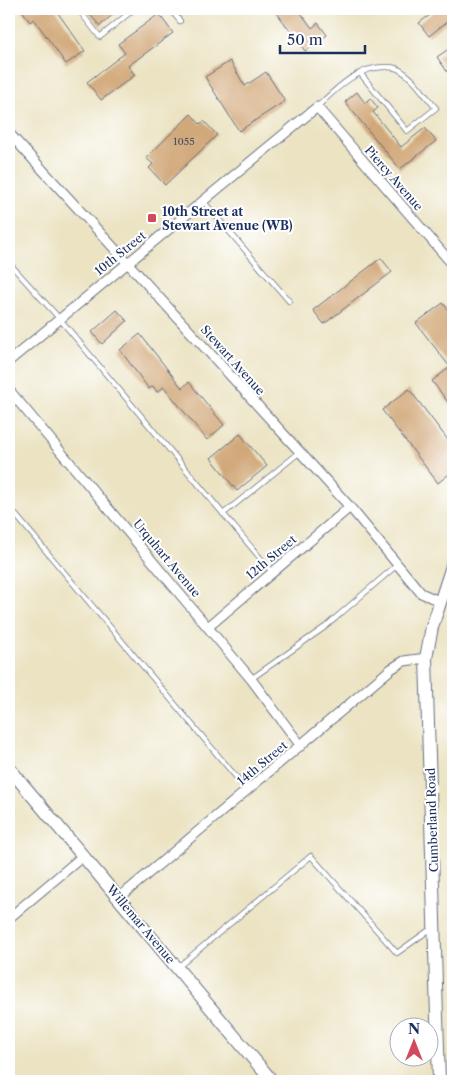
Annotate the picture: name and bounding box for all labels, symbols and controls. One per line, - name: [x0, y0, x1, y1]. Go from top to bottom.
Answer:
- scale bar: [280, 22, 364, 54]
- text: 50 m: [287, 30, 323, 49]
- house number: 1055: [173, 135, 195, 148]
- street label: Piercy Avenue: [362, 143, 426, 214]
- place label: 10th Street at Stewart Avenue (WB): [162, 204, 293, 233]
- marker: 10th Street at Stewart Avenue (WB): [146, 212, 158, 224]
- street label: 10th Street: [91, 227, 149, 278]
- street label: Stewart Avenue: [198, 322, 268, 398]
- street label: Urquhart Avenue: [130, 516, 204, 600]
- street label: 12th Street: [243, 531, 300, 582]
- street label: 14th Street: [234, 737, 291, 788]
- street label: Cumberland Road: [423, 767, 441, 872]
- street label: Willemar Avenue: [103, 881, 179, 967]
- north arrow: [390, 1018, 440, 1068]
- text: N: [408, 1020, 420, 1038]

